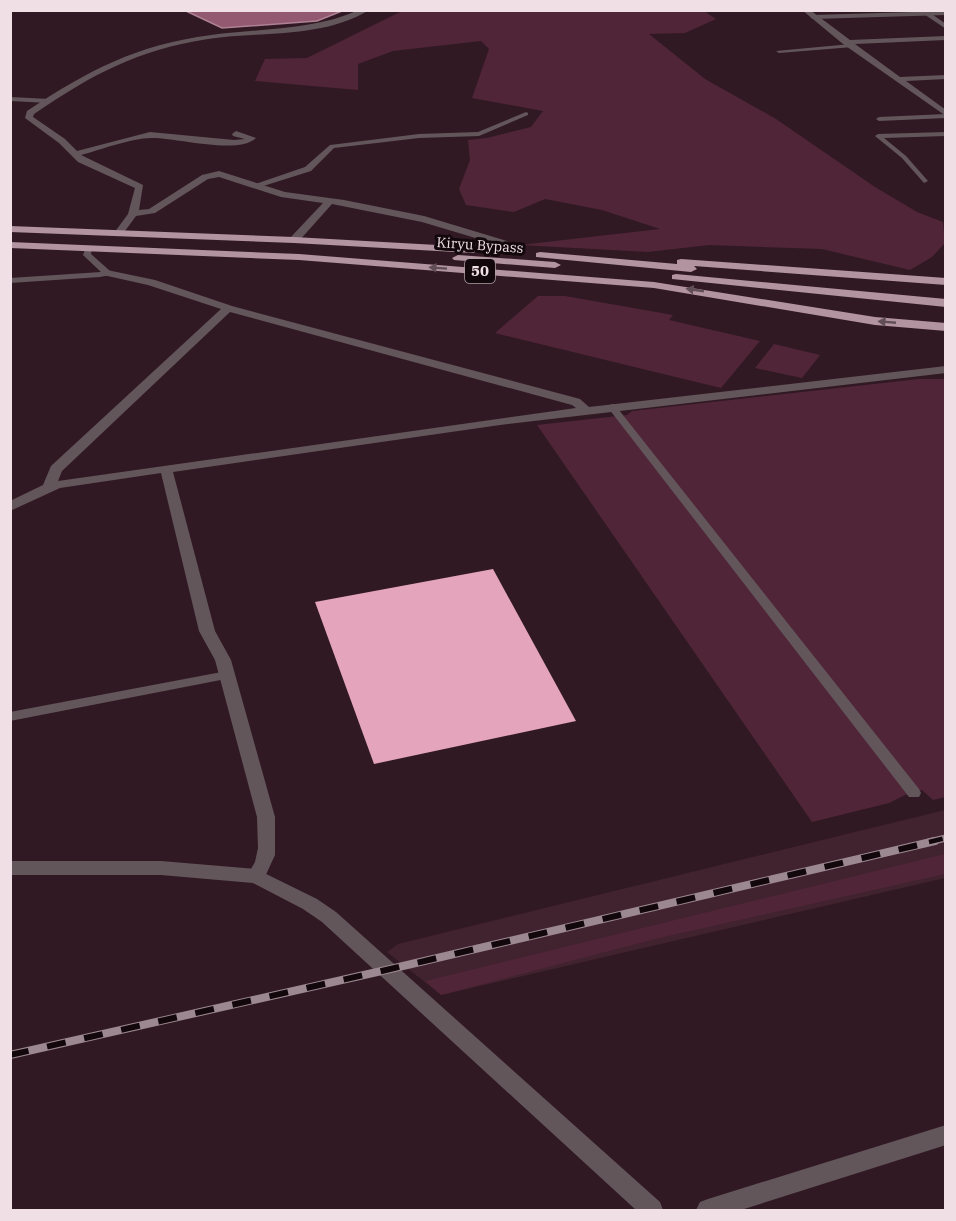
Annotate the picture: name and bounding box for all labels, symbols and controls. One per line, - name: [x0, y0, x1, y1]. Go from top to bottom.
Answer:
- street label: Kiryu Bypass: [436, 233, 524, 257]
- road number: 50: [465, 259, 495, 283]
- one-way arrow: [428, 263, 447, 273]
- one-way arrow: [685, 285, 704, 294]
- one-way arrow: [878, 317, 897, 327]

